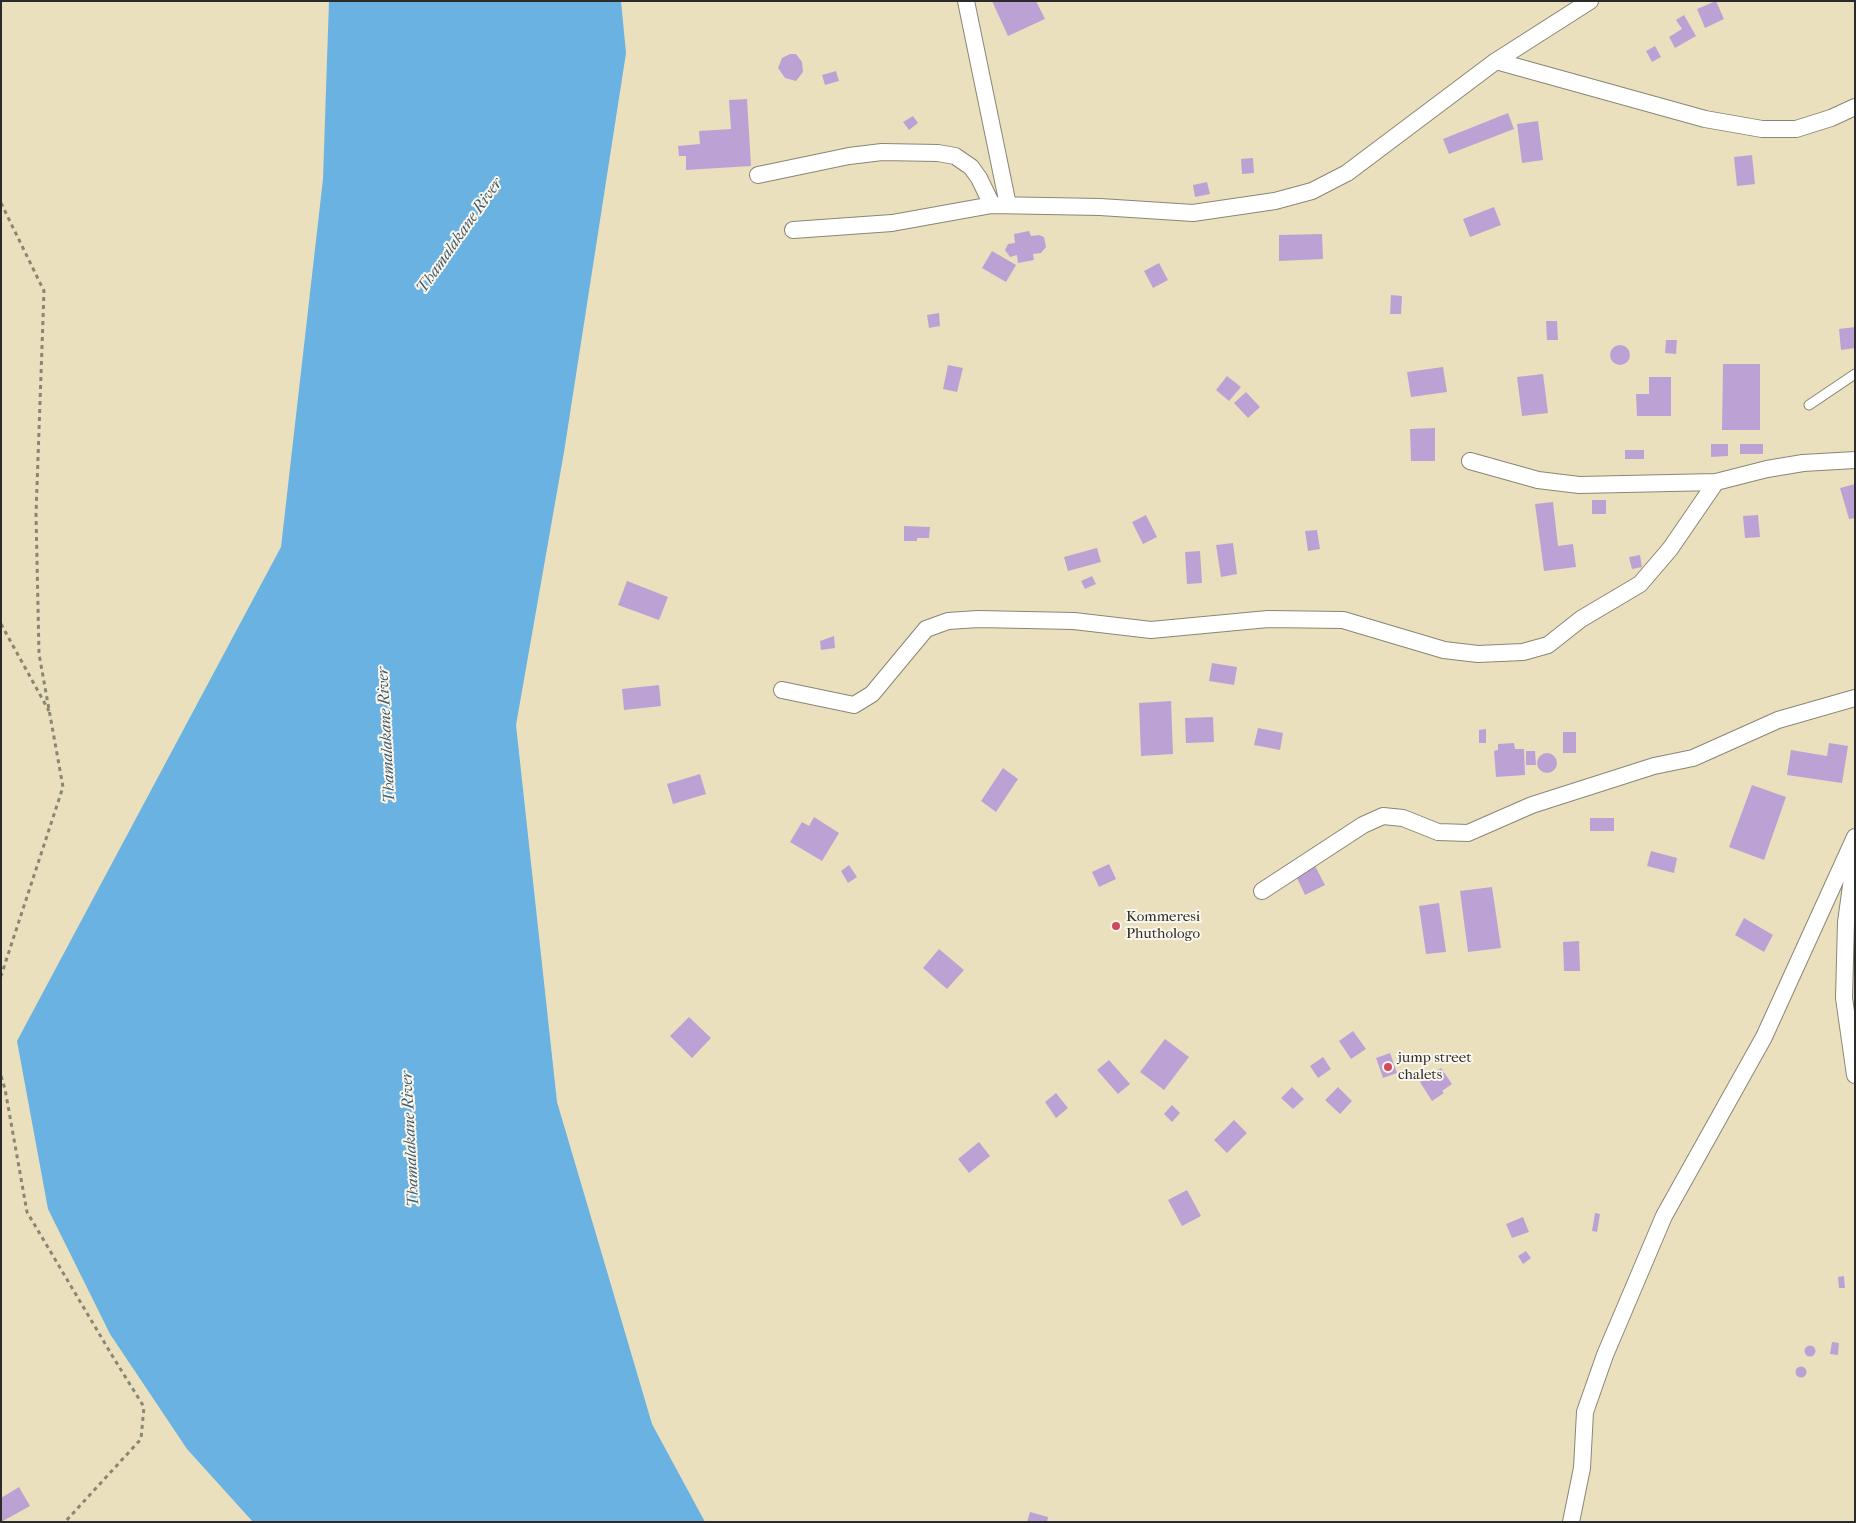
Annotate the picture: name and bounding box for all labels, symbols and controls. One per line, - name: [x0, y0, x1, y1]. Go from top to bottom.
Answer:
- water label: Thamalakane River: [413, 175, 507, 297]
- water label: Thamalakane River: [374, 667, 400, 803]
- place label: Kommeresi Phuthologo: [1126, 908, 1200, 943]
- marker: Kommeresi Phuthologo: [1110, 920, 1122, 932]
- place label: jump street chalets: [1398, 1049, 1472, 1084]
- marker: jump street chalets: [1382, 1061, 1394, 1073]
- water label: Thamalakane River: [398, 1071, 424, 1207]

